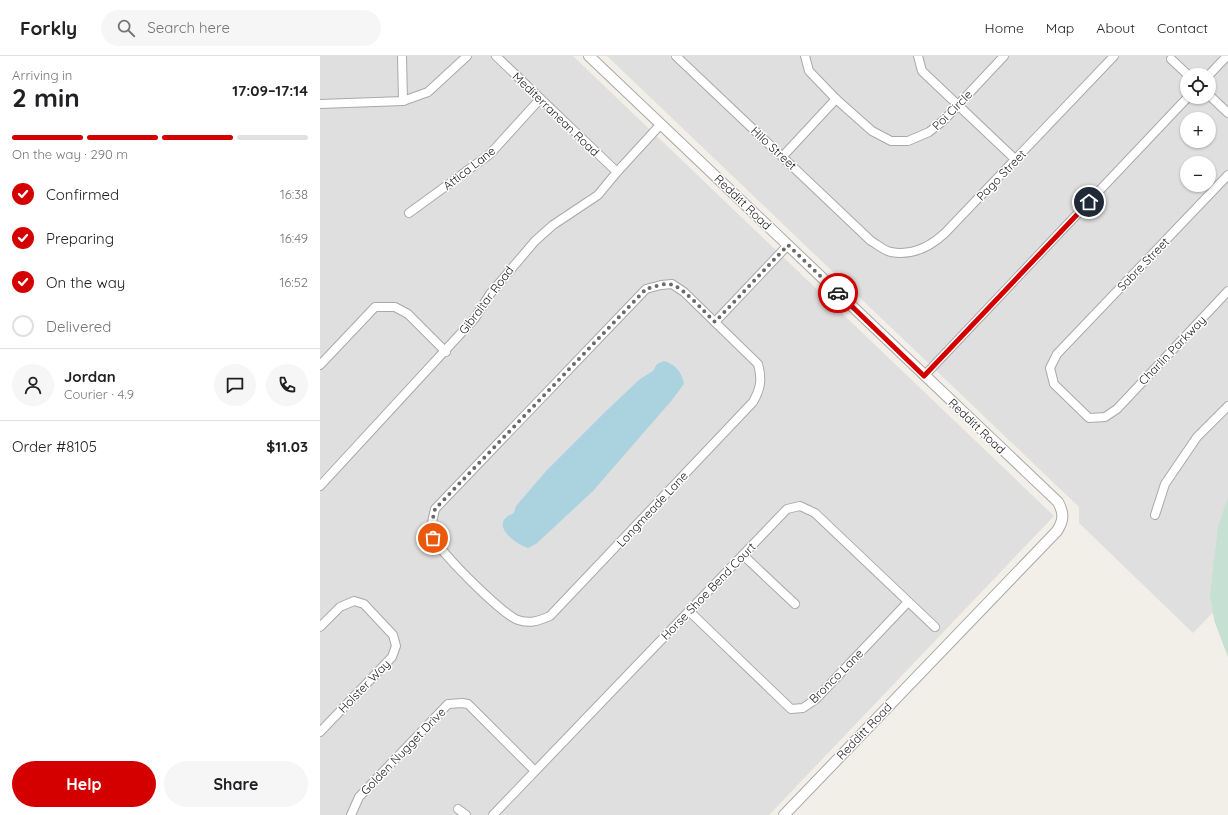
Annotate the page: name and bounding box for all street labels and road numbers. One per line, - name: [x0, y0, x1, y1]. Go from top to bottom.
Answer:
- street label: Mediterranean Road: [510, 69, 602, 159]
- street label: Poi Circle: [929, 87, 975, 133]
- street label: Hilo Street: [748, 123, 800, 173]
- street label: Attica Lane: [440, 143, 498, 193]
- street label: Pago Street: [973, 146, 1029, 204]
- street label: Redditt Road: [712, 171, 774, 233]
- street label: Sabre Street: [1114, 234, 1172, 294]
- street label: Gibraltar Road: [455, 263, 517, 337]
- street label: Charlin Parkway: [1135, 312, 1209, 388]
- street label: Redditt Road: [946, 395, 1008, 457]
- street label: Longmeade Lane: [613, 468, 691, 550]
- street label: Horse Shoe Bend Court: [658, 539, 758, 643]
- street label: Bronco Lane: [806, 646, 866, 706]
- street label: Holster Way: [335, 656, 393, 716]
- street label: Redditt Road: [833, 700, 895, 762]
- street label: Golden Nugget Drive: [357, 704, 449, 798]

